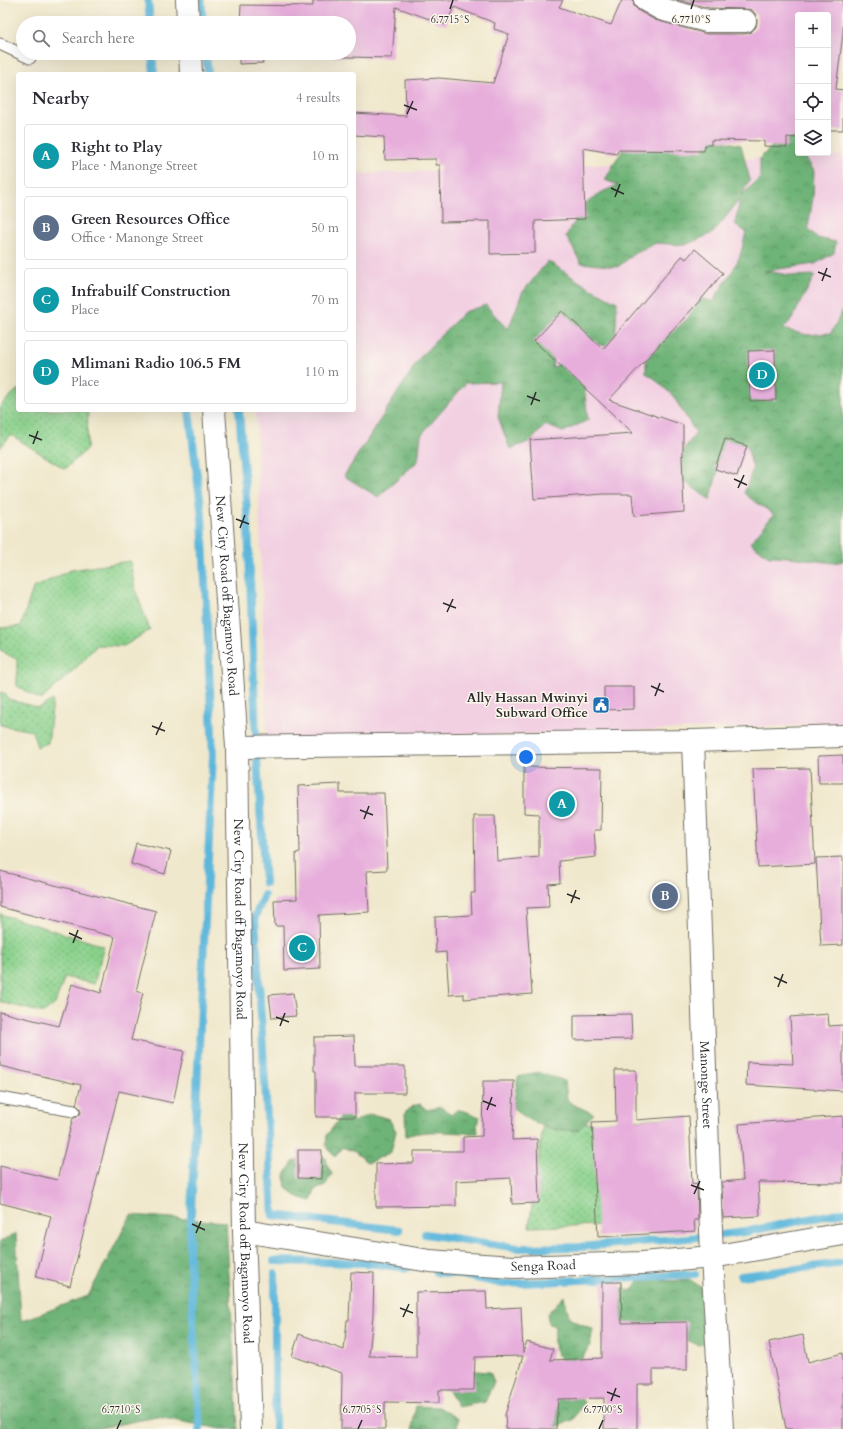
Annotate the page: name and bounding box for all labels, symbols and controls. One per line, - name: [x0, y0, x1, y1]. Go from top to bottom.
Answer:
- map controls: [795, 12, 831, 156]
- button: +: [795, 12, 831, 48]
- text: 6.7715°S: [431, 13, 469, 27]
- text: 6.7710°S: [672, 13, 710, 27]
- search box: [16, 16, 356, 60]
- icon: search: [30, 27, 52, 49]
- text: Search here: [62, 28, 135, 48]
- button: −: [795, 48, 831, 84]
- button: locate: [795, 84, 831, 120]
- text: Nearby: [32, 87, 89, 110]
- text: 4 results: [296, 89, 340, 107]
- button: layers: [795, 120, 831, 156]
- text: Right to Play: [71, 137, 162, 157]
- text: A: [41, 147, 51, 165]
- text: 10 m: [311, 147, 339, 165]
- text: Place · Manonge Street: [71, 157, 197, 175]
- text: Green Resources Office: [71, 209, 230, 229]
- text: B: [41, 219, 51, 237]
- text: 50 m: [311, 219, 339, 237]
- text: Office · Manonge Street: [71, 229, 203, 247]
- text: Infrabuilf Construction: [71, 281, 231, 301]
- text: C: [41, 291, 51, 309]
- text: 70 m: [311, 291, 339, 309]
- text: Place: [71, 301, 99, 319]
- text: Mlimani Radio 106.5 FM: [71, 353, 241, 373]
- pin: D: [749, 360, 775, 390]
- text: D: [40, 363, 52, 381]
- text: 110 m: [305, 363, 339, 381]
- text: Place: [71, 373, 99, 391]
- street label: New City Road off Bagamoyo Road: [211, 495, 242, 696]
- place label: Ally Hassan Mwinyi Subward Office: [467, 689, 588, 722]
- public building icon: Ally Hassan Mwinyi Subward Office: [591, 695, 611, 715]
- your location: [516, 747, 536, 767]
- pin: A: [549, 789, 575, 819]
- street label: New City Road off Bagamoyo Road: [229, 819, 250, 1020]
- pin: B: [652, 881, 678, 911]
- pin: C: [289, 933, 315, 963]
- street label: Manonge Street: [695, 1041, 716, 1129]
- street label: New City Road off Bagamoyo Road: [234, 1143, 257, 1344]
- street label: Senga Road: [511, 1256, 576, 1276]
- text: 6.7710°S: [102, 1403, 140, 1417]
- text: 6.7705°S: [343, 1403, 381, 1417]
- text: 6.7700°S: [584, 1403, 622, 1417]

